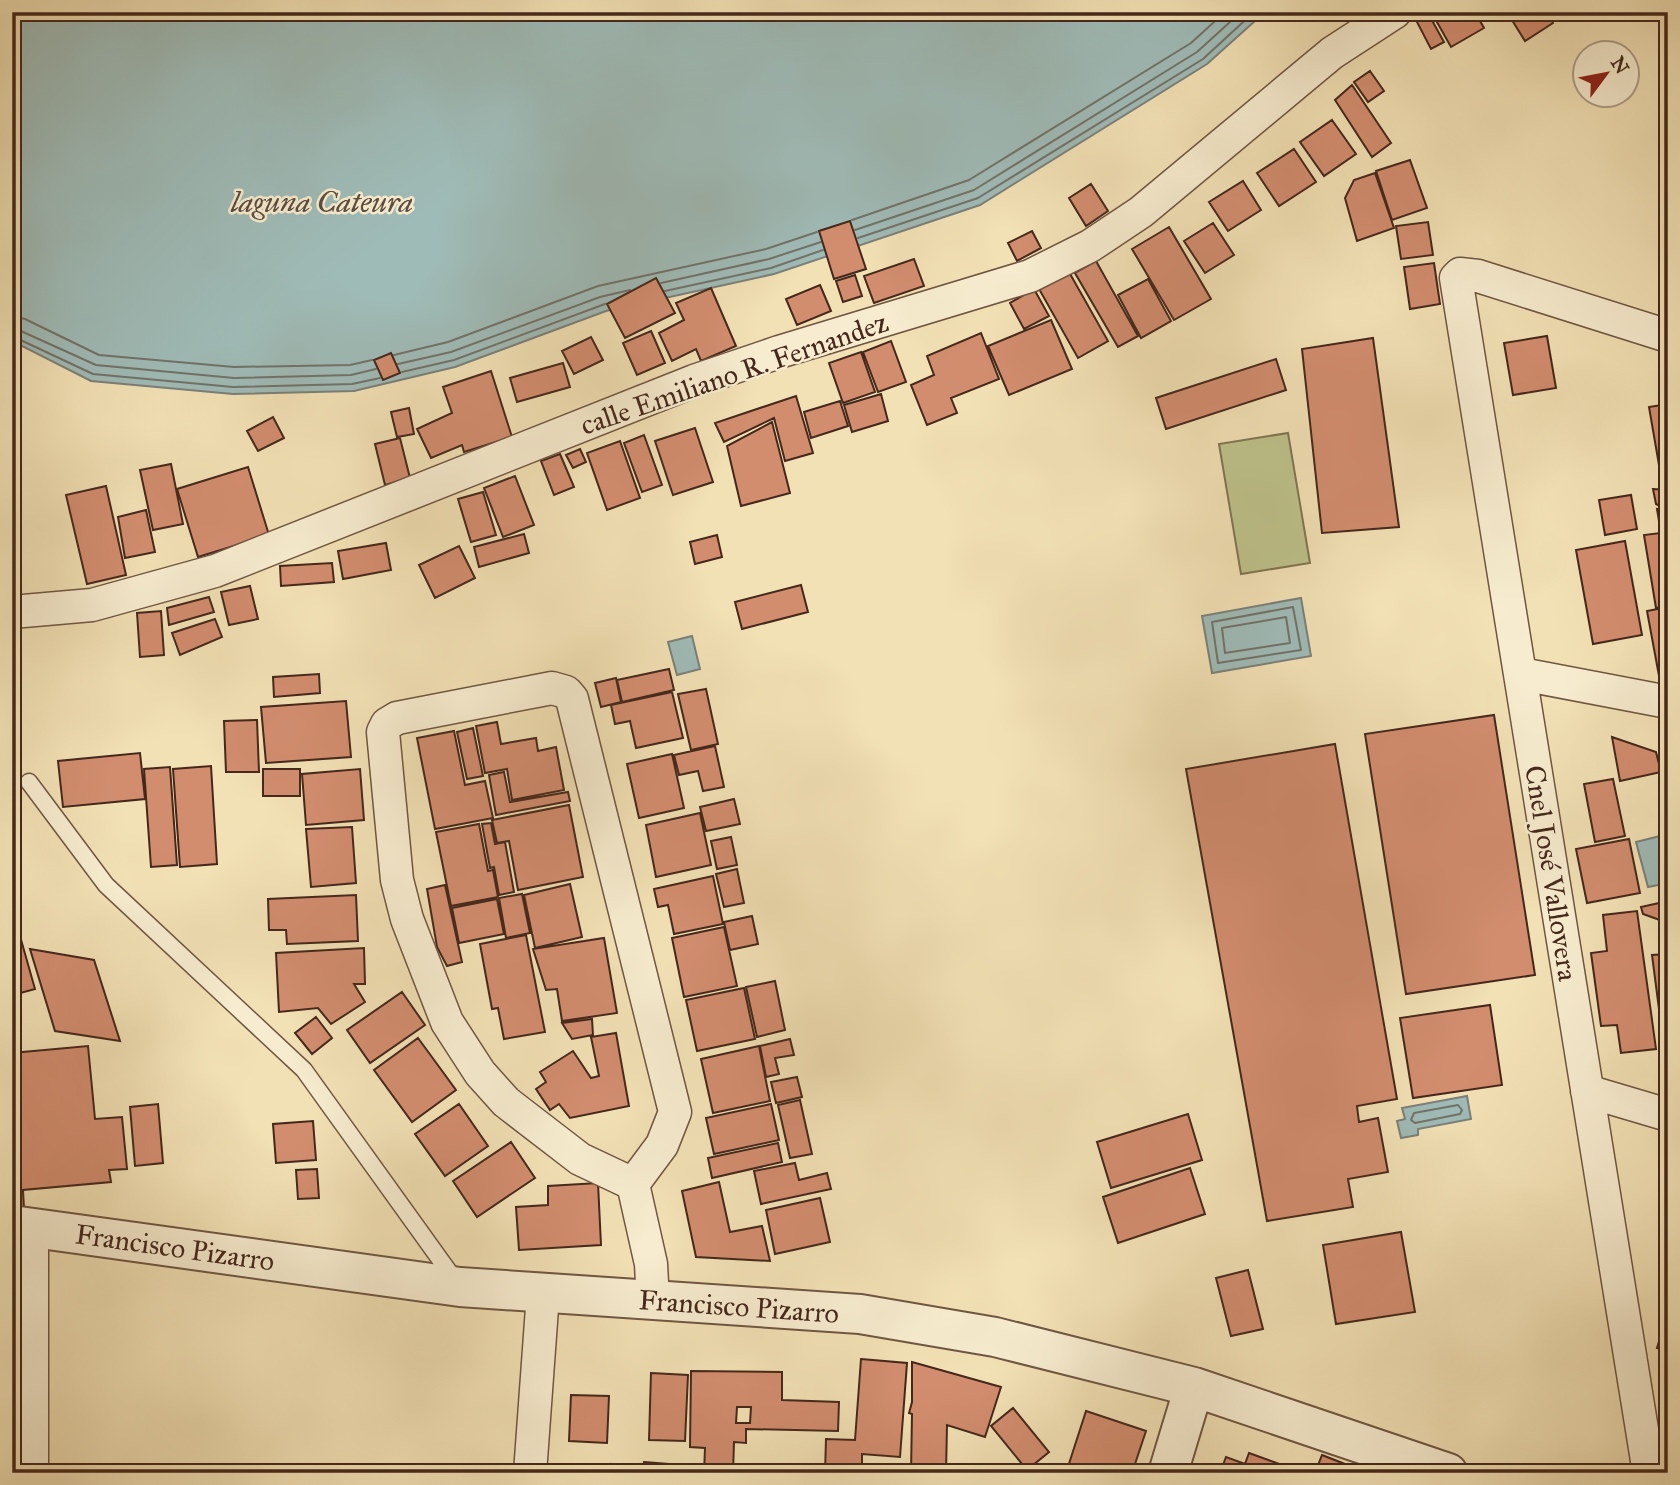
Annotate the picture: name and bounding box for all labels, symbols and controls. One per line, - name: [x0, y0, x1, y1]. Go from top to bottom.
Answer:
- north arrow: [1572, 38, 1642, 108]
- text: N: [1606, 52, 1634, 78]
- water label: laguna Cateura: [230, 184, 413, 220]
- street label: calle Emiliano R. Fernandez: [576, 304, 893, 443]
- street label: Cnel José Vallovera: [1517, 763, 1586, 984]
- street label: Francisco Pizarro: [73, 1216, 277, 1279]
- street label: Francisco Pizarro: [638, 1282, 840, 1331]

